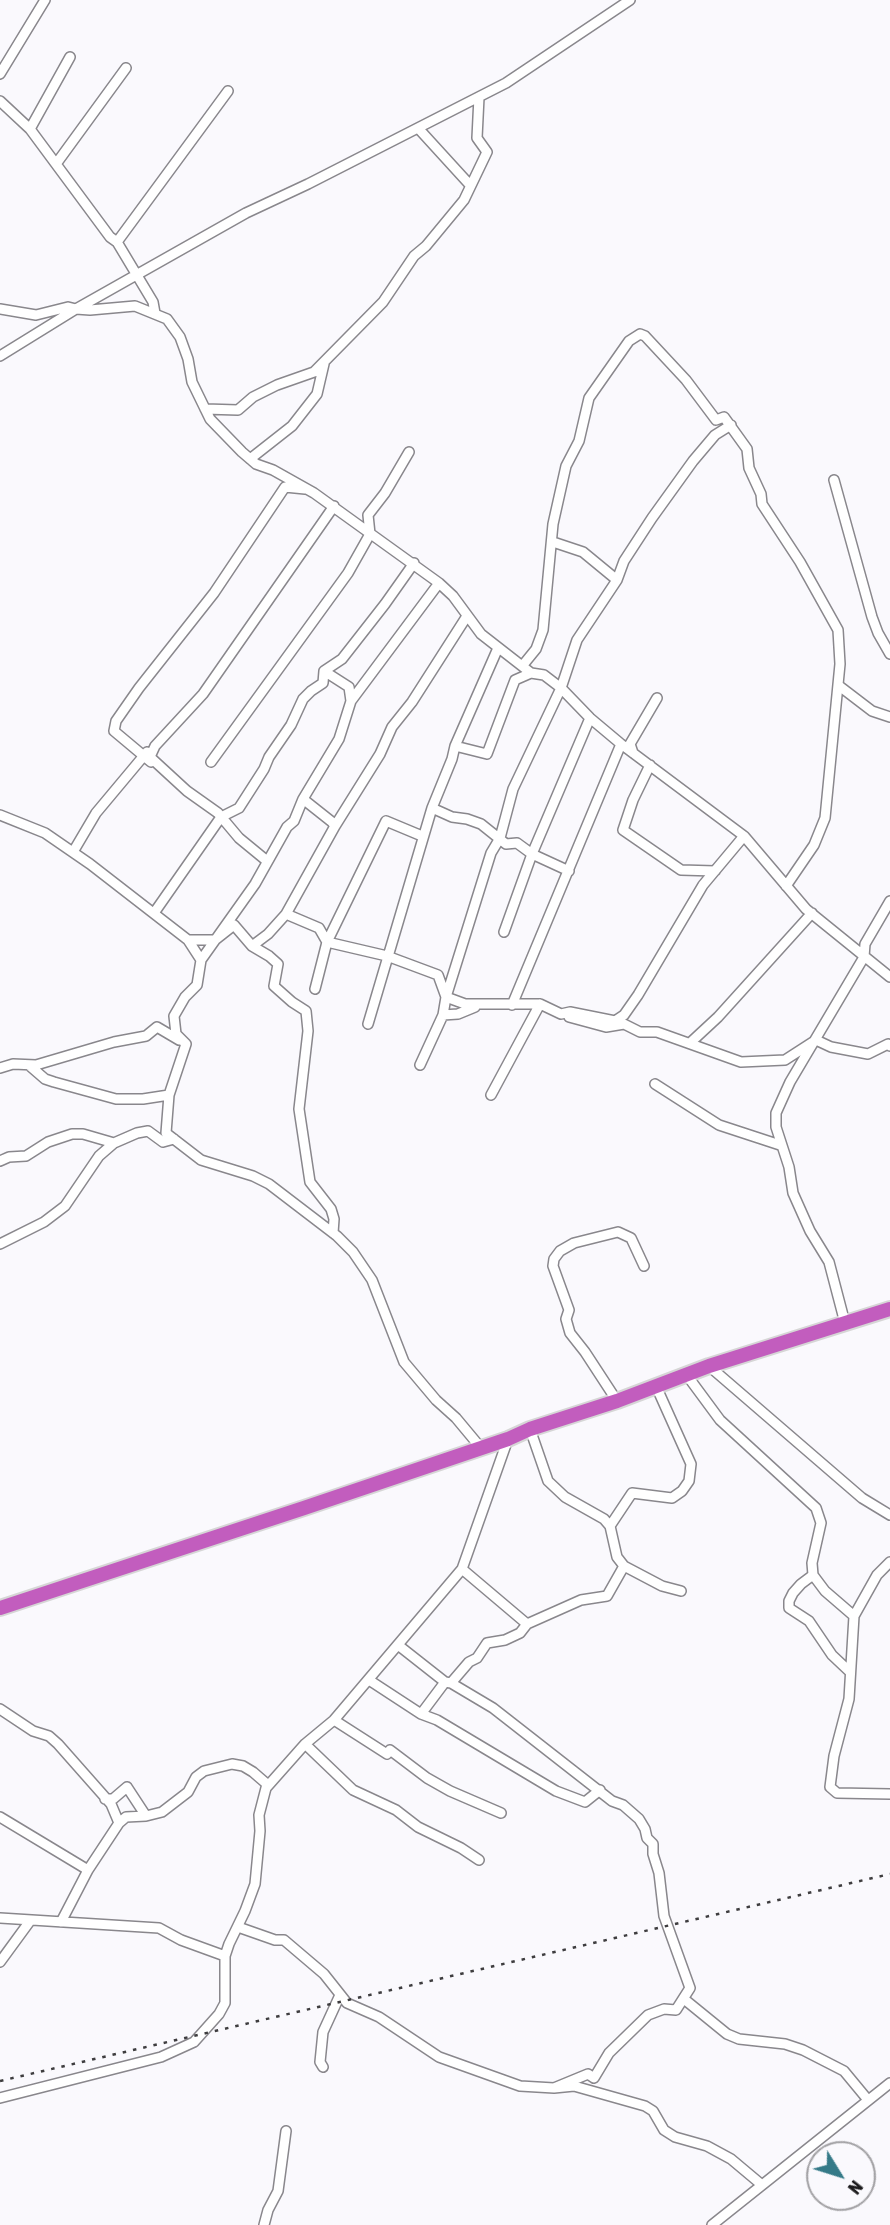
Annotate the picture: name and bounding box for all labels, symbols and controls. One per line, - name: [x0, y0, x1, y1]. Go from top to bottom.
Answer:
- north arrow: [806, 2141, 876, 2211]
- text: N: [844, 2177, 868, 2199]

